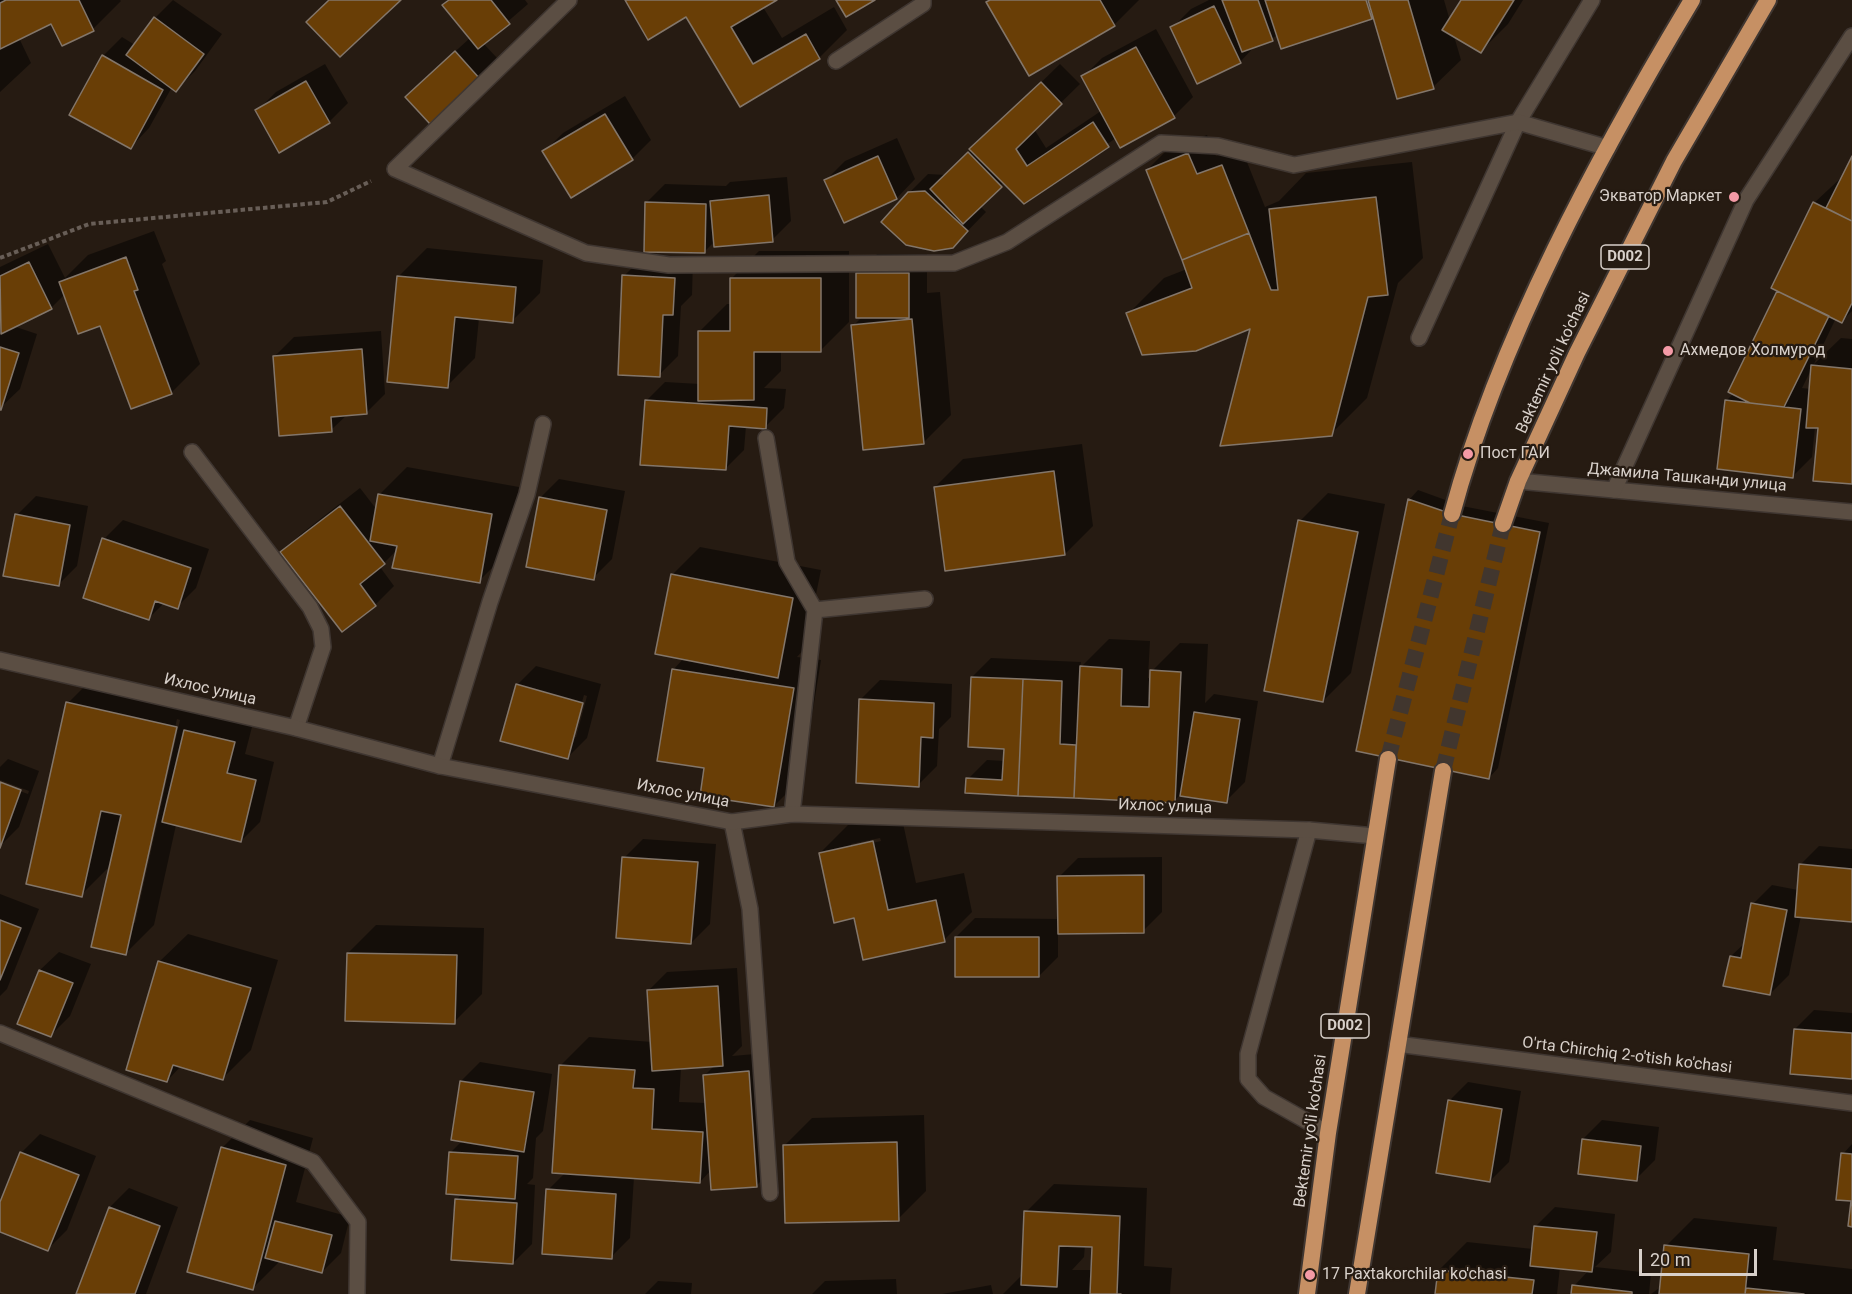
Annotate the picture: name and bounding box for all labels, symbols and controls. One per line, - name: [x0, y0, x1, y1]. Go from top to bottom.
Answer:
- place label: Экватор Маркет: [1599, 187, 1722, 207]
- marker: Экватор Маркет: [1727, 190, 1741, 204]
- road number: D002: [1601, 245, 1649, 269]
- street label: Bektemir yo'li ko'chasi: [1513, 289, 1595, 437]
- place label: Ахмедов Холмурод: [1680, 341, 1825, 361]
- marker: Ахмедов Холмурод: [1661, 344, 1675, 358]
- place label: Пост ГАИ: [1480, 444, 1550, 464]
- marker: Пост ГАИ: [1461, 447, 1475, 461]
- street label: Джамила Ташканди улица: [1587, 460, 1787, 496]
- street label: Ихлос улица: [162, 670, 258, 710]
- street label: Ихлос улица: [635, 776, 731, 812]
- street label: Ихлос улица: [1118, 796, 1212, 818]
- road number: D002: [1321, 1014, 1369, 1038]
- street label: O'rta Chirchiq 2-o'tish ko'chasi: [1521, 1034, 1733, 1078]
- street label: Bektemir yo'li ko'chasi: [1291, 1053, 1331, 1209]
- scale bar: [1642, 1237, 1760, 1275]
- text: 20 m: [1650, 1249, 1690, 1270]
- place label: 17 Paxtakorchilar ko'chasi: [1322, 1265, 1507, 1285]
- marker: 17 Paxtakorchilar ko'chasi: [1303, 1268, 1317, 1282]

